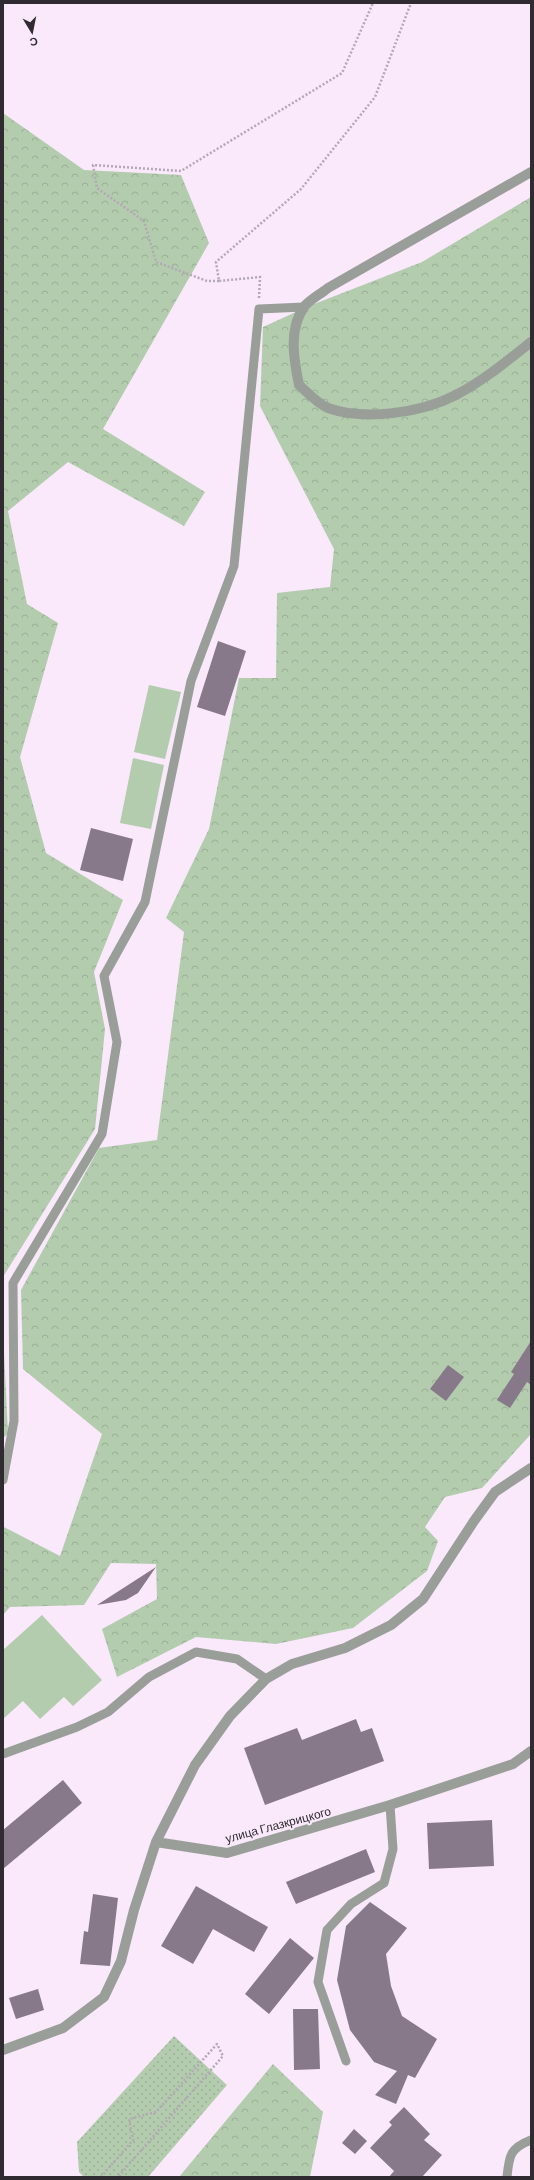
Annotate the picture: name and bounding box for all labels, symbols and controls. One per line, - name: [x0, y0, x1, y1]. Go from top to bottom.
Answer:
- north arrow: [12, 12, 52, 52]
- text: С: [29, 35, 39, 49]
- street label: улица Глазкрицкого: [224, 1803, 333, 1846]

